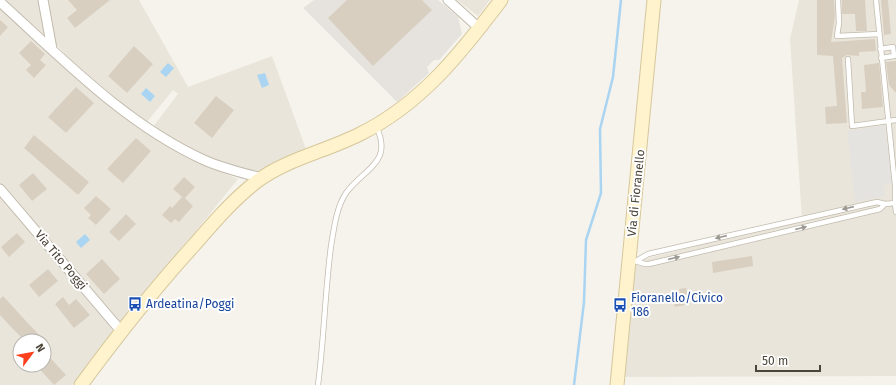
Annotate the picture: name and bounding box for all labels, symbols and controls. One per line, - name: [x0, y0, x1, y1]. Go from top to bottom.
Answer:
- street label: Via di Fioranello: [624, 149, 648, 237]
- one-way arrow: [841, 206, 854, 212]
- one-way arrow: [794, 225, 807, 231]
- street label: Via Tito Poggi: [32, 227, 90, 293]
- one-way arrow: [715, 235, 727, 241]
- one-way arrow: [668, 255, 680, 261]
- place label: Fioranello/Civico 186: [631, 291, 723, 319]
- bus stop icon: Ardeatina/Poggi: [127, 296, 143, 312]
- place label: Ardeatina/Poggi: [146, 297, 234, 311]
- bus stop icon: Fioranello/Civico 186: [612, 297, 628, 313]
- north arrow: [12, 333, 52, 373]
- text: N: [33, 341, 48, 355]
- scale bar: [756, 347, 820, 373]
- text: 50 m: [762, 354, 788, 368]

